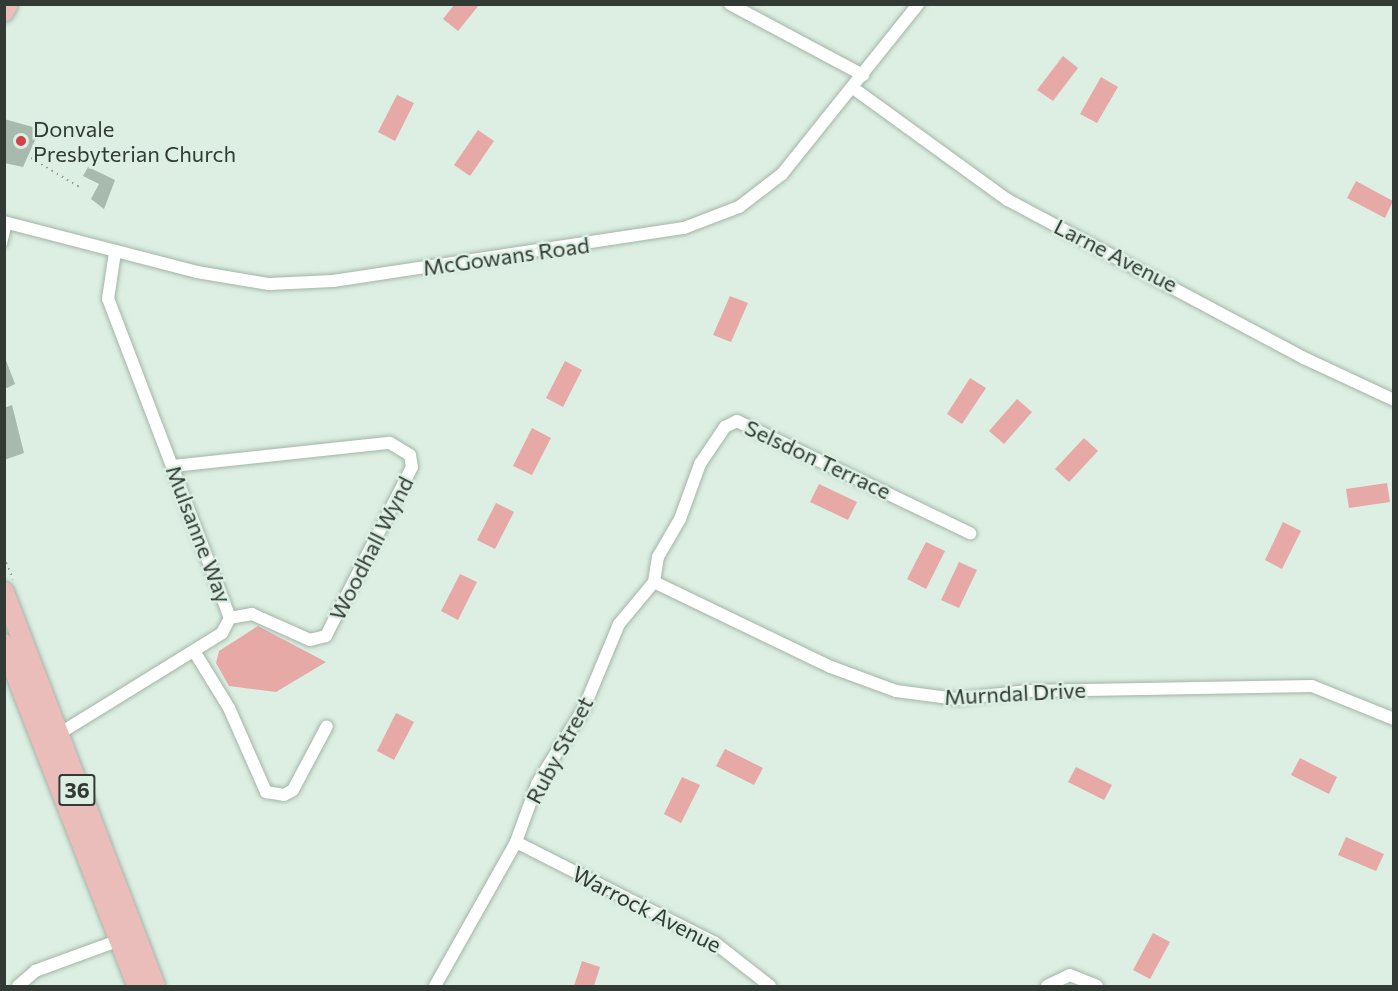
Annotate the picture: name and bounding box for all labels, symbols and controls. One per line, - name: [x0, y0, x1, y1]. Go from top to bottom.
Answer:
- place label: Donvale Presbyterian Church: [33, 115, 236, 166]
- marker: Donvale Presbyterian Church: [14, 134, 28, 148]
- street label: Larne Avenue: [1050, 213, 1182, 297]
- street label: McGowans Road: [421, 231, 591, 281]
- street label: Selsdon Terrace: [741, 414, 895, 504]
- street label: Mulsanne Way: [161, 461, 237, 607]
- street label: Woodhall Wynd: [323, 472, 419, 624]
- street label: Murndal Drive: [943, 676, 1087, 710]
- street label: Ruby Street: [520, 692, 598, 808]
- road number: 36: [58, 772, 97, 808]
- street label: Warrock Avenue: [568, 860, 726, 958]

